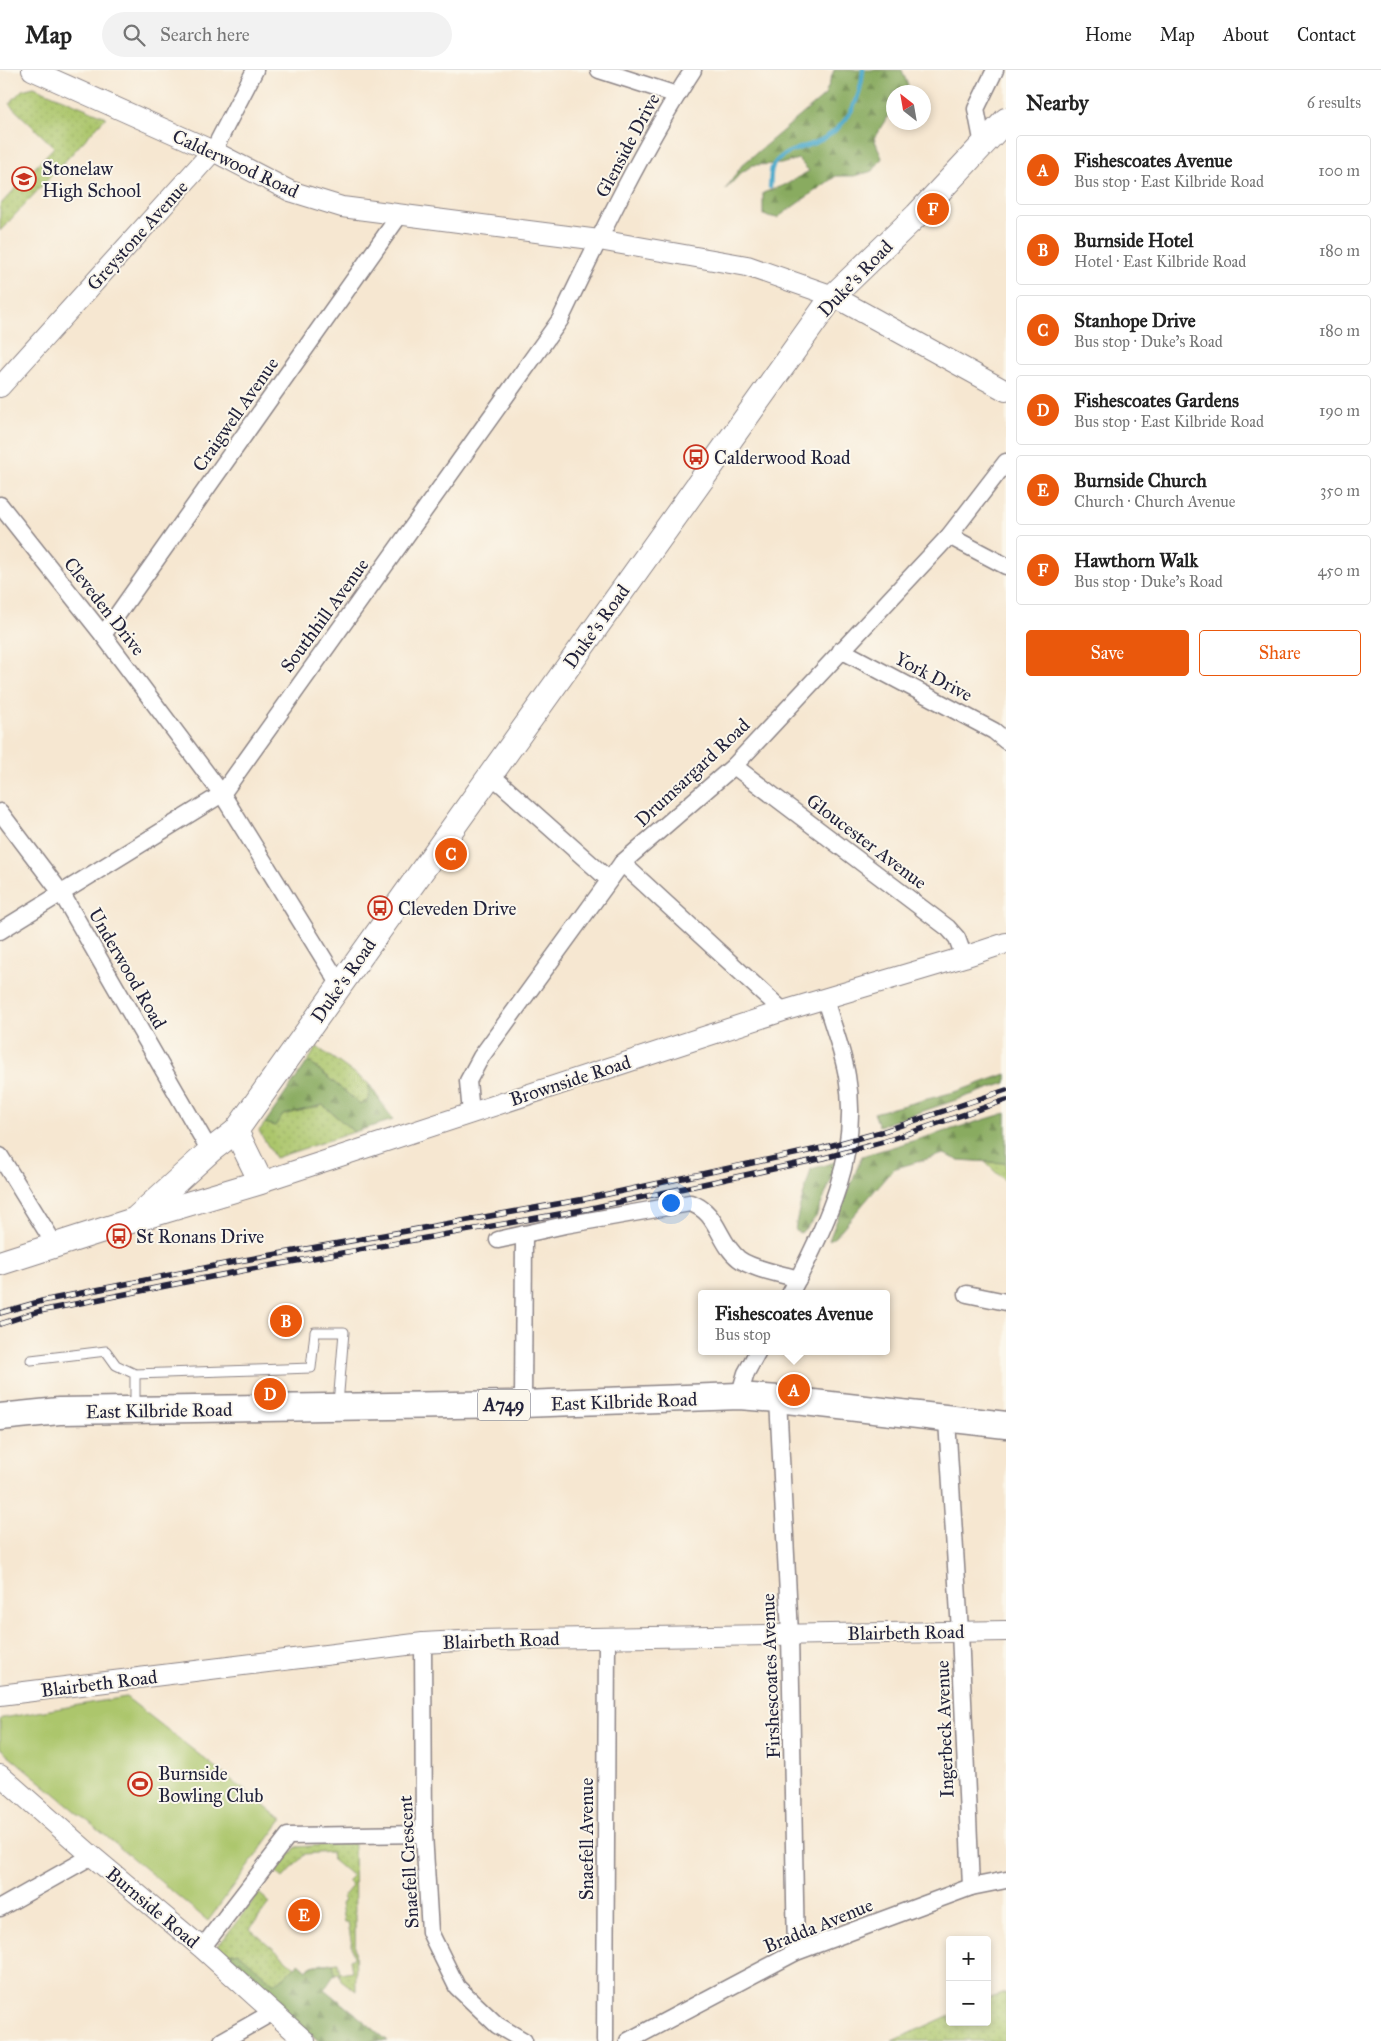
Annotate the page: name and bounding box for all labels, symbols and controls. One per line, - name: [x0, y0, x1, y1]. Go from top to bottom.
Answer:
- search box: [102, 12, 452, 57]
- text: Map: [25, 20, 72, 50]
- icon: search: [120, 21, 148, 49]
- text: Search here: [160, 23, 250, 46]
- text: Home: [1085, 24, 1132, 46]
- text: Map: [1160, 24, 1195, 46]
- text: About: [1223, 24, 1269, 46]
- text: Contact: [1297, 24, 1356, 46]
- north arrow: [886, 85, 931, 130]
- street label: Glenside Drive: [590, 89, 665, 201]
- text: Nearby: [1026, 90, 1089, 116]
- text: 6 results: [1307, 93, 1361, 112]
- street label: Calderwood Road: [169, 124, 303, 203]
- text: Fishescoates Avenue: [1074, 149, 1232, 172]
- place label: Stonelaw High School: [42, 157, 142, 203]
- text: A: [1038, 161, 1048, 180]
- text: 100 m: [1318, 161, 1360, 180]
- school or university icon: Stonelaw High School: [11, 166, 37, 192]
- text: Bus stop · East Kilbride Road: [1074, 172, 1264, 191]
- street label: Greystone Avenue: [82, 175, 193, 295]
- pin: F: [917, 190, 949, 228]
- text: Burnside Hotel: [1074, 229, 1193, 252]
- street label: Duke's Road: [813, 235, 898, 322]
- text: B: [1038, 241, 1048, 260]
- text: 180 m: [1319, 241, 1360, 260]
- text: Hotel · East Kilbride Road: [1074, 252, 1246, 271]
- text: Stanhope Drive: [1074, 309, 1196, 332]
- text: C: [1038, 321, 1048, 340]
- text: 180 m: [1319, 321, 1360, 340]
- text: Bus stop · Duke's Road: [1074, 332, 1223, 351]
- street label: Craigwell Avenue: [188, 353, 284, 476]
- text: Fishescoates Gardens: [1074, 389, 1239, 412]
- text: D: [1037, 401, 1049, 420]
- text: 190 m: [1319, 401, 1360, 420]
- text: Bus stop · East Kilbride Road: [1074, 412, 1264, 431]
- bus stop icon: Calderwood Road: [683, 444, 709, 470]
- place label: Calderwood Road: [714, 446, 851, 469]
- text: Burnside Church: [1074, 469, 1207, 492]
- text: E: [1037, 481, 1049, 500]
- text: 350 m: [1320, 481, 1360, 500]
- text: Church · Church Avenue: [1074, 492, 1235, 511]
- text: Hawthorn Walk: [1074, 549, 1198, 572]
- street label: Cleveden Drive: [59, 553, 150, 660]
- street label: Southhill Avenue: [275, 554, 374, 677]
- text: F: [1038, 561, 1048, 580]
- text: 450 m: [1317, 561, 1360, 580]
- text: Bus stop · Duke's Road: [1074, 572, 1223, 591]
- street label: Duke's Road: [558, 580, 635, 673]
- button: Save: [1026, 630, 1189, 676]
- button: Share: [1199, 630, 1361, 676]
- street label: York Drive: [891, 647, 976, 706]
- street label: Drumsargard Road: [630, 713, 755, 832]
- street label: Gloucester Avenue: [802, 789, 931, 894]
- pin: C: [435, 835, 467, 873]
- bus stop icon: Cleveden Drive: [367, 895, 393, 921]
- place label: Cleveden Drive: [398, 897, 516, 920]
- street label: Underwood Road: [84, 904, 172, 1033]
- street label: Duke's Road: [306, 933, 381, 1027]
- street label: Brownside Road: [507, 1050, 634, 1111]
- your location: [658, 1190, 684, 1216]
- bus stop icon: St Ronans Drive: [106, 1223, 132, 1249]
- place label: St Ronans Drive: [136, 1225, 264, 1248]
- popup: [698, 1290, 890, 1355]
- pin: B: [270, 1302, 302, 1340]
- text: Fishescoates Avenue: [715, 1302, 873, 1325]
- text: Bus stop: [715, 1325, 771, 1344]
- pin: A: [778, 1371, 810, 1409]
- pin: D: [254, 1375, 286, 1413]
- street label: East Kilbride Road: [550, 1387, 698, 1416]
- road number: A749: [478, 1390, 530, 1420]
- street label: East Kilbride Road: [85, 1398, 233, 1423]
- street label: Firshescoates Avenue: [756, 1593, 785, 1759]
- street label: Blairbeth Road: [847, 1620, 965, 1645]
- street label: Blairbeth Road: [442, 1627, 560, 1654]
- street label: Ingerbeck Avenue: [931, 1660, 959, 1798]
- street label: Blairbeth Road: [40, 1665, 159, 1702]
- place label: Burnside Bowling Club: [158, 1762, 264, 1808]
- sports icon: Burnside Bowling Club: [127, 1771, 153, 1797]
- street label: Snaefell Avenue: [575, 1778, 598, 1900]
- street label: Snaefell Crescent: [394, 1795, 423, 1929]
- street label: Burnside Road: [102, 1862, 204, 1953]
- street label: Bradda Avenue: [760, 1893, 876, 1958]
- pin: E: [288, 1896, 320, 1934]
- map controls: [946, 1936, 991, 2026]
- button: +: [946, 1936, 991, 1981]
- button: −: [946, 1981, 991, 2026]

